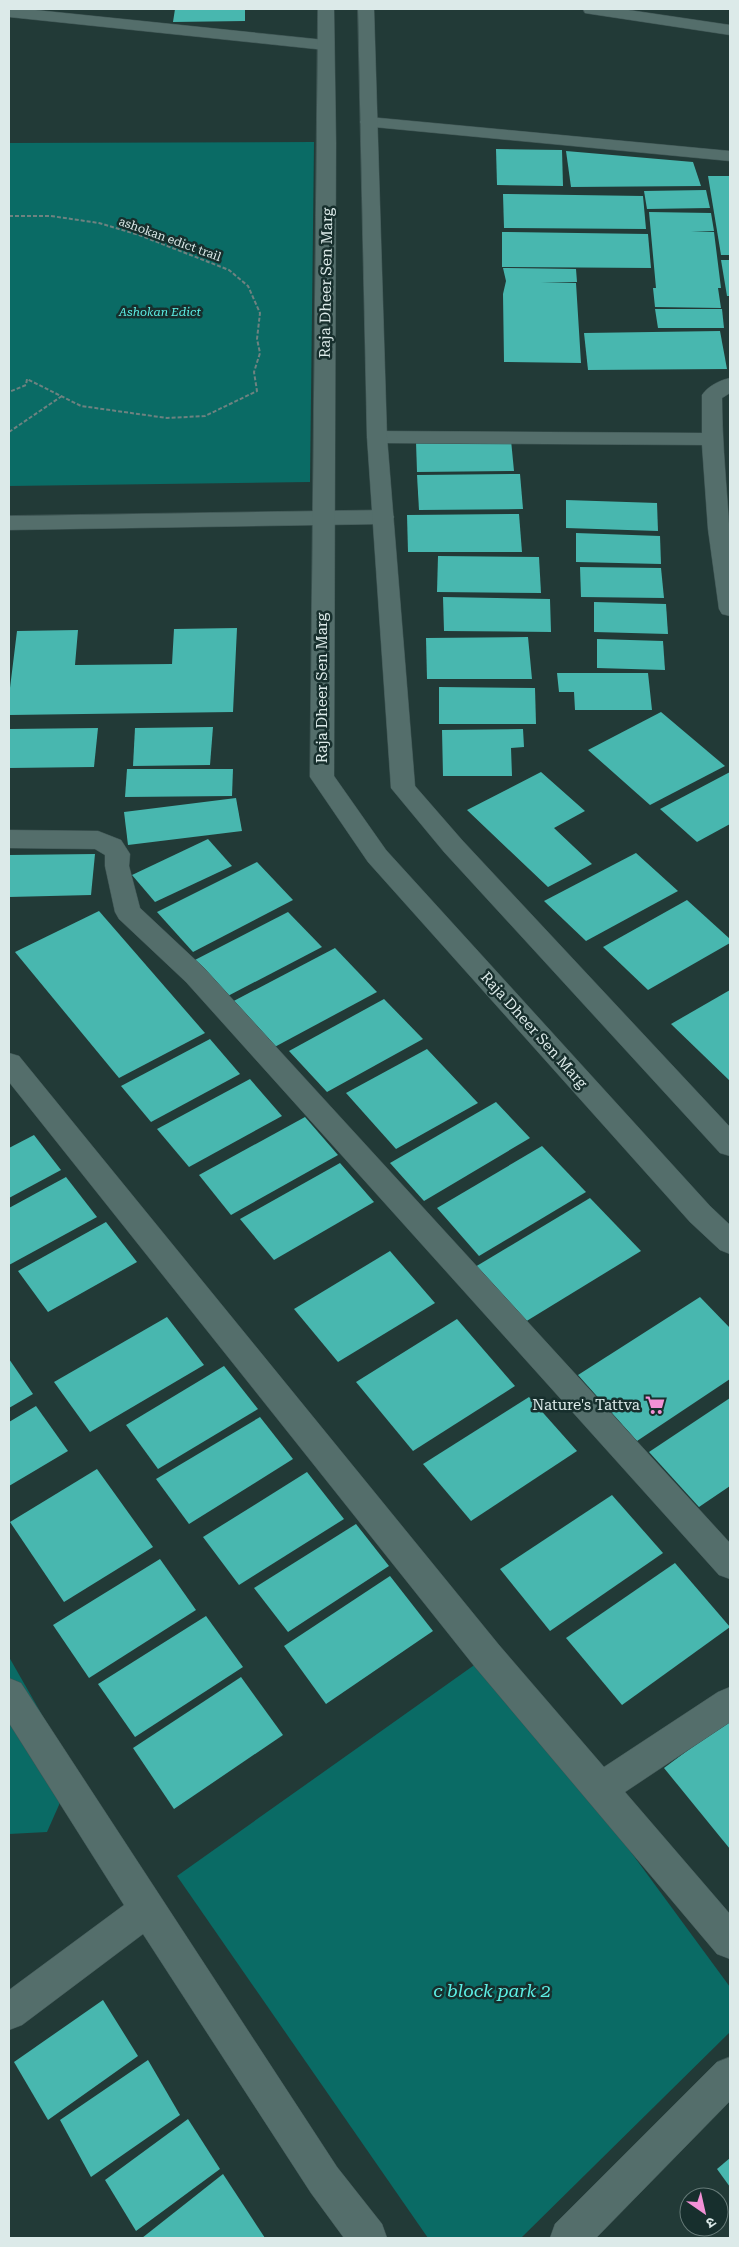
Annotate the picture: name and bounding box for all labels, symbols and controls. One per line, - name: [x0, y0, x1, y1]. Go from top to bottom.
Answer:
- street label: Raja Dheer Sen Marg: [316, 207, 336, 358]
- street label: ashokan edict trail: [117, 214, 223, 264]
- park label: Ashokan Edict: [118, 305, 202, 319]
- street label: Raja Dheer Sen Marg: [313, 612, 331, 763]
- street label: Raja Dheer Sen Marg: [477, 968, 591, 1092]
- supermarket icon: Nature's Tattva: [644, 1394, 666, 1416]
- place label: Nature's Tattva: [532, 1396, 640, 1414]
- park label: c block park 2: [433, 1980, 551, 2001]
- north arrow: [679, 2187, 729, 2237]
- text: उ: [703, 2214, 719, 2232]

